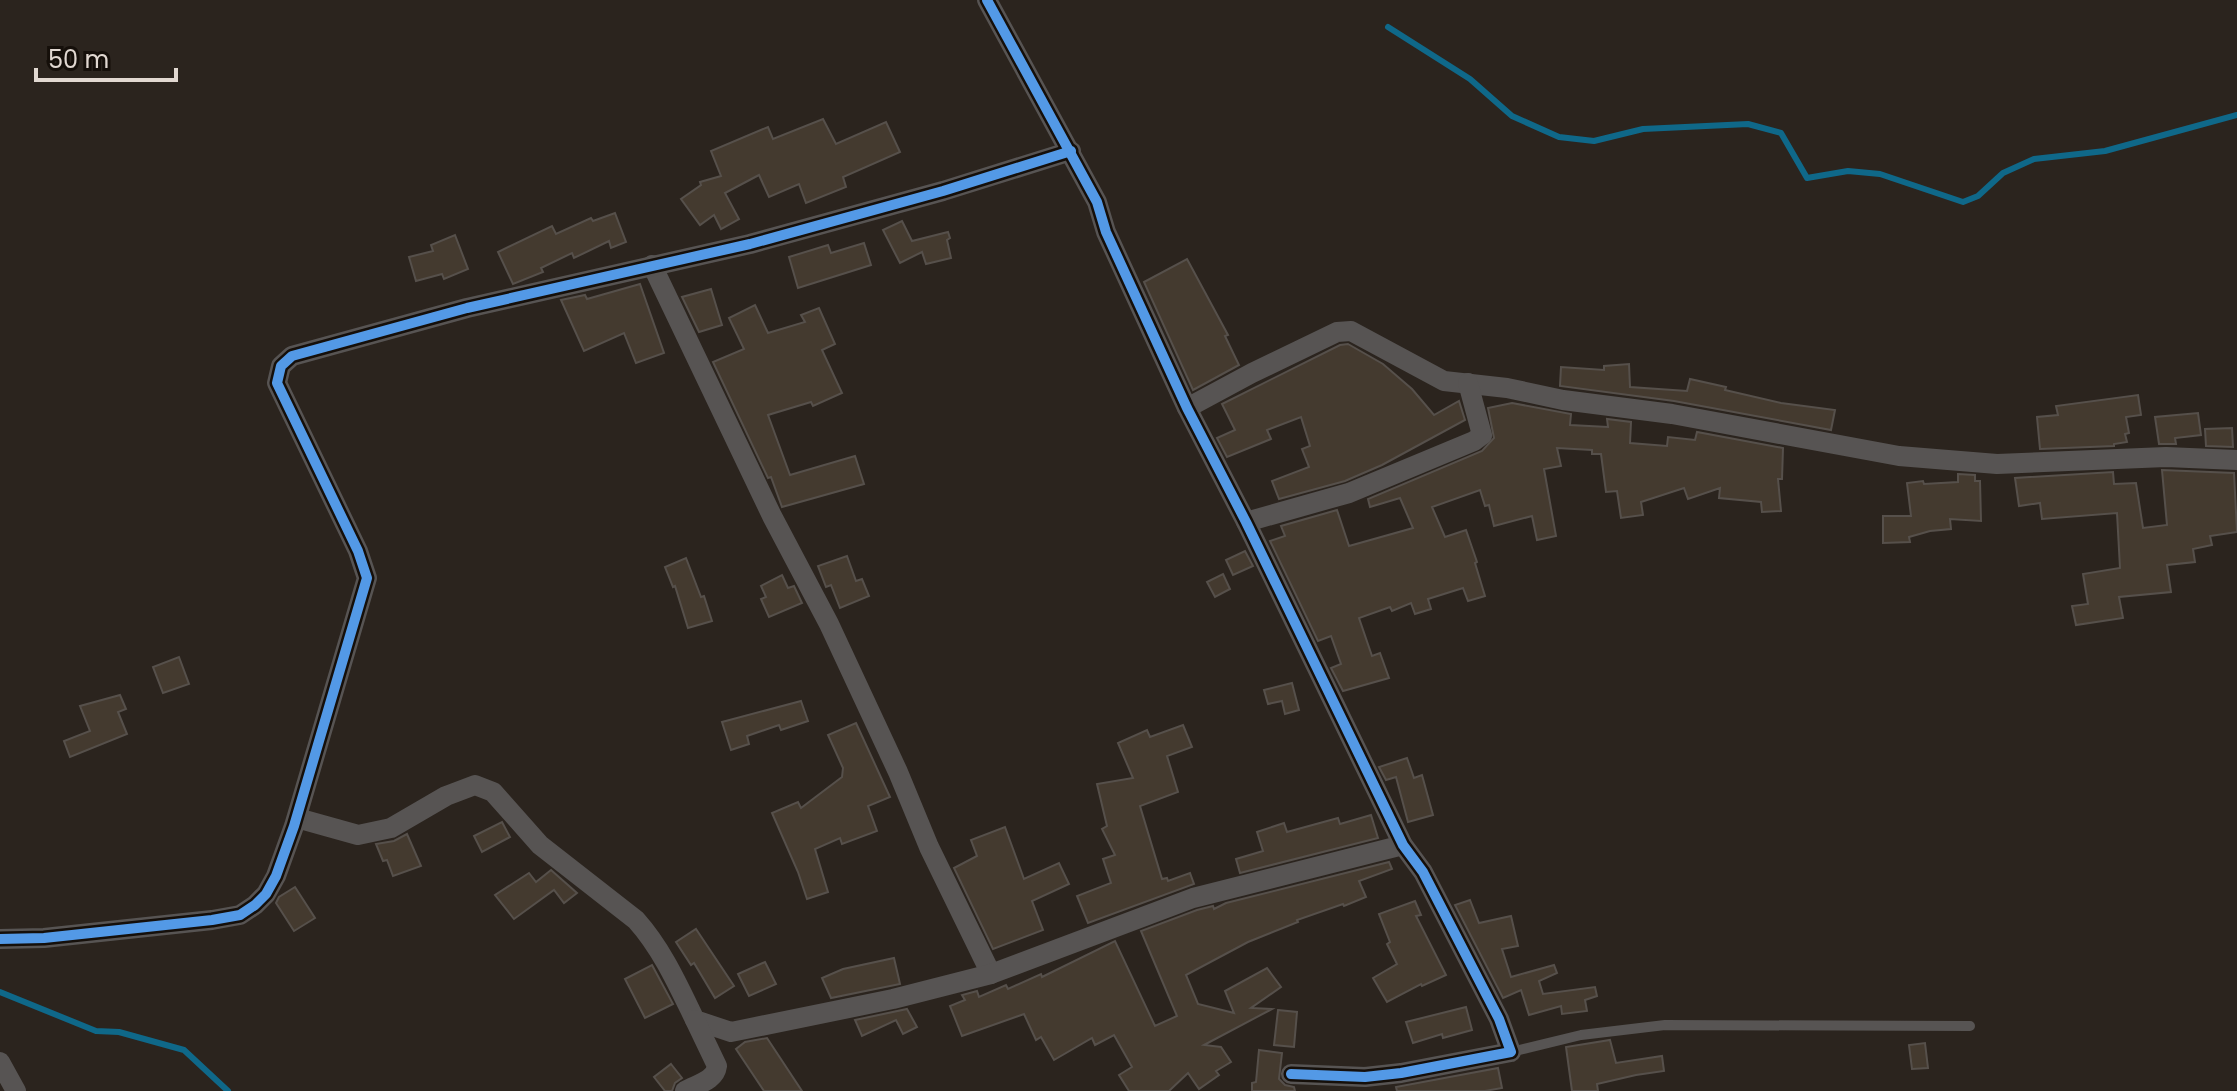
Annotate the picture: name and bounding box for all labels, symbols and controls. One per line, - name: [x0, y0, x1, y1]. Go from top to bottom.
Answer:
- scale bar: [36, 32, 176, 82]
- text: 50 m: [48, 43, 109, 76]

